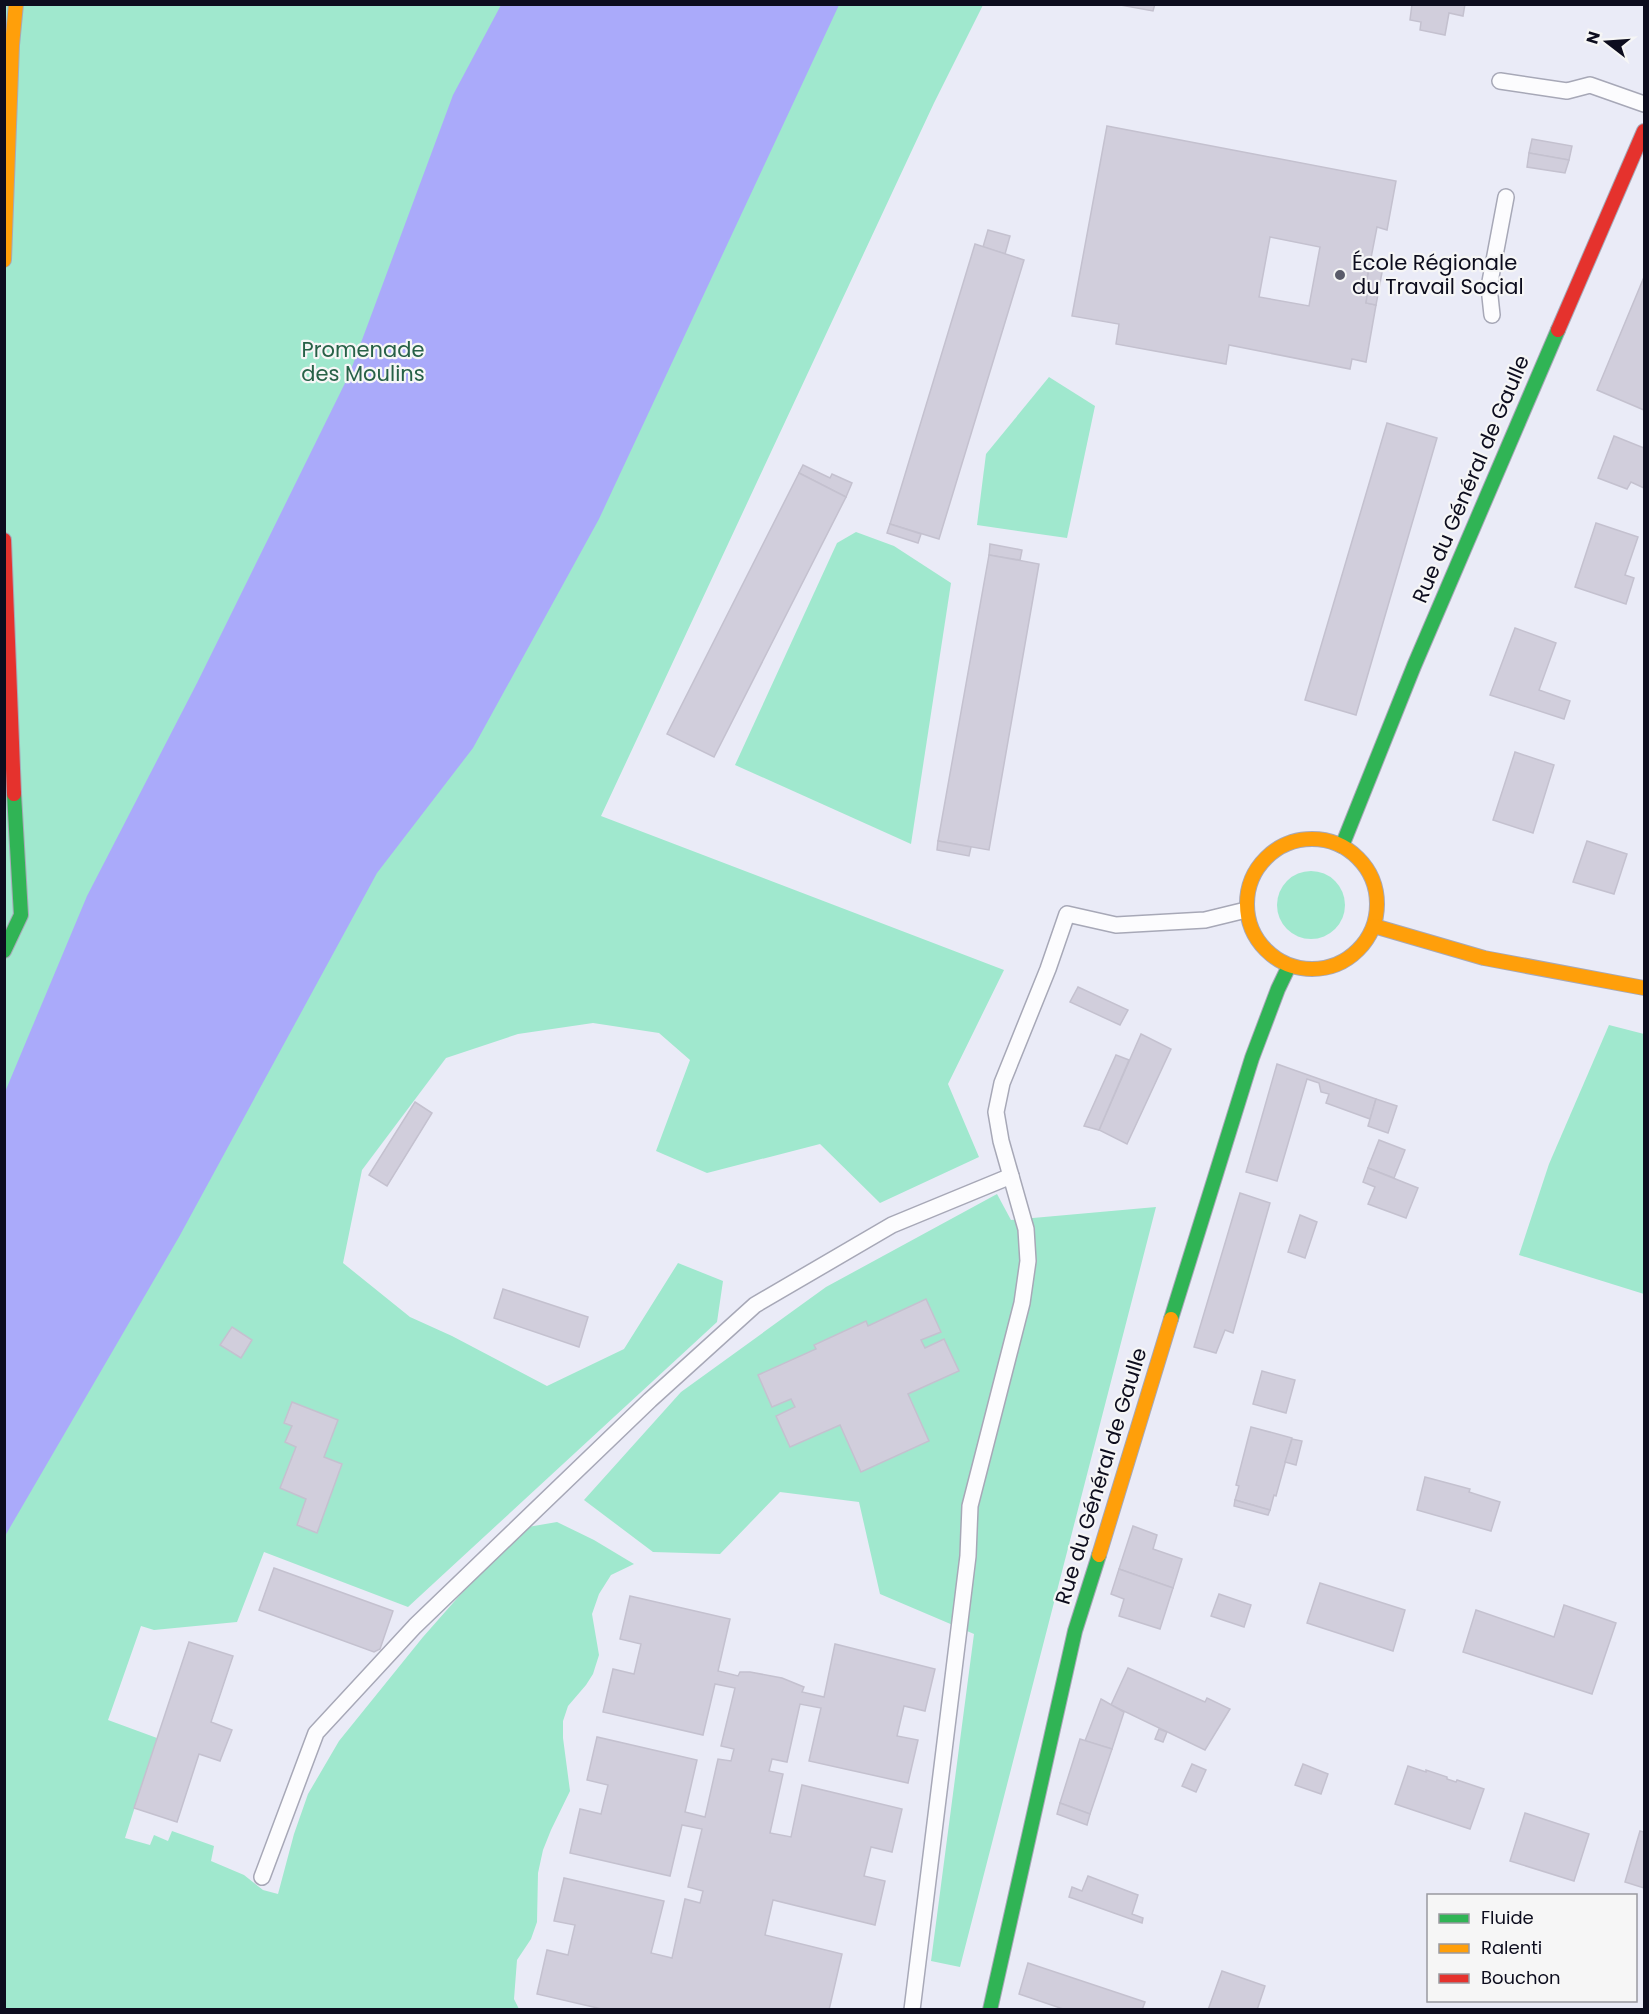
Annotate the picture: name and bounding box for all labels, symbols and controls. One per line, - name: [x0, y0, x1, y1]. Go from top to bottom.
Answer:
- north arrow: [1577, 12, 1637, 72]
- text: N: [1580, 29, 1606, 47]
- place label: École Régionale du Travail Social: [1352, 248, 1524, 301]
- marker: École Régionale du Travail Social: [1333, 268, 1347, 282]
- park label: Promenade des Moulins: [301, 335, 425, 388]
- street label: Rue du Général de Gaulle: [1405, 350, 1536, 607]
- street label: Rue du Général de Gaulle: [1048, 1344, 1153, 1608]
- legend: [1427, 1894, 1637, 2002]
- text: Fluide: [1481, 1905, 1534, 1930]
- text: Ralenti: [1481, 1935, 1542, 1960]
- text: Bouchon: [1481, 1965, 1561, 1990]

